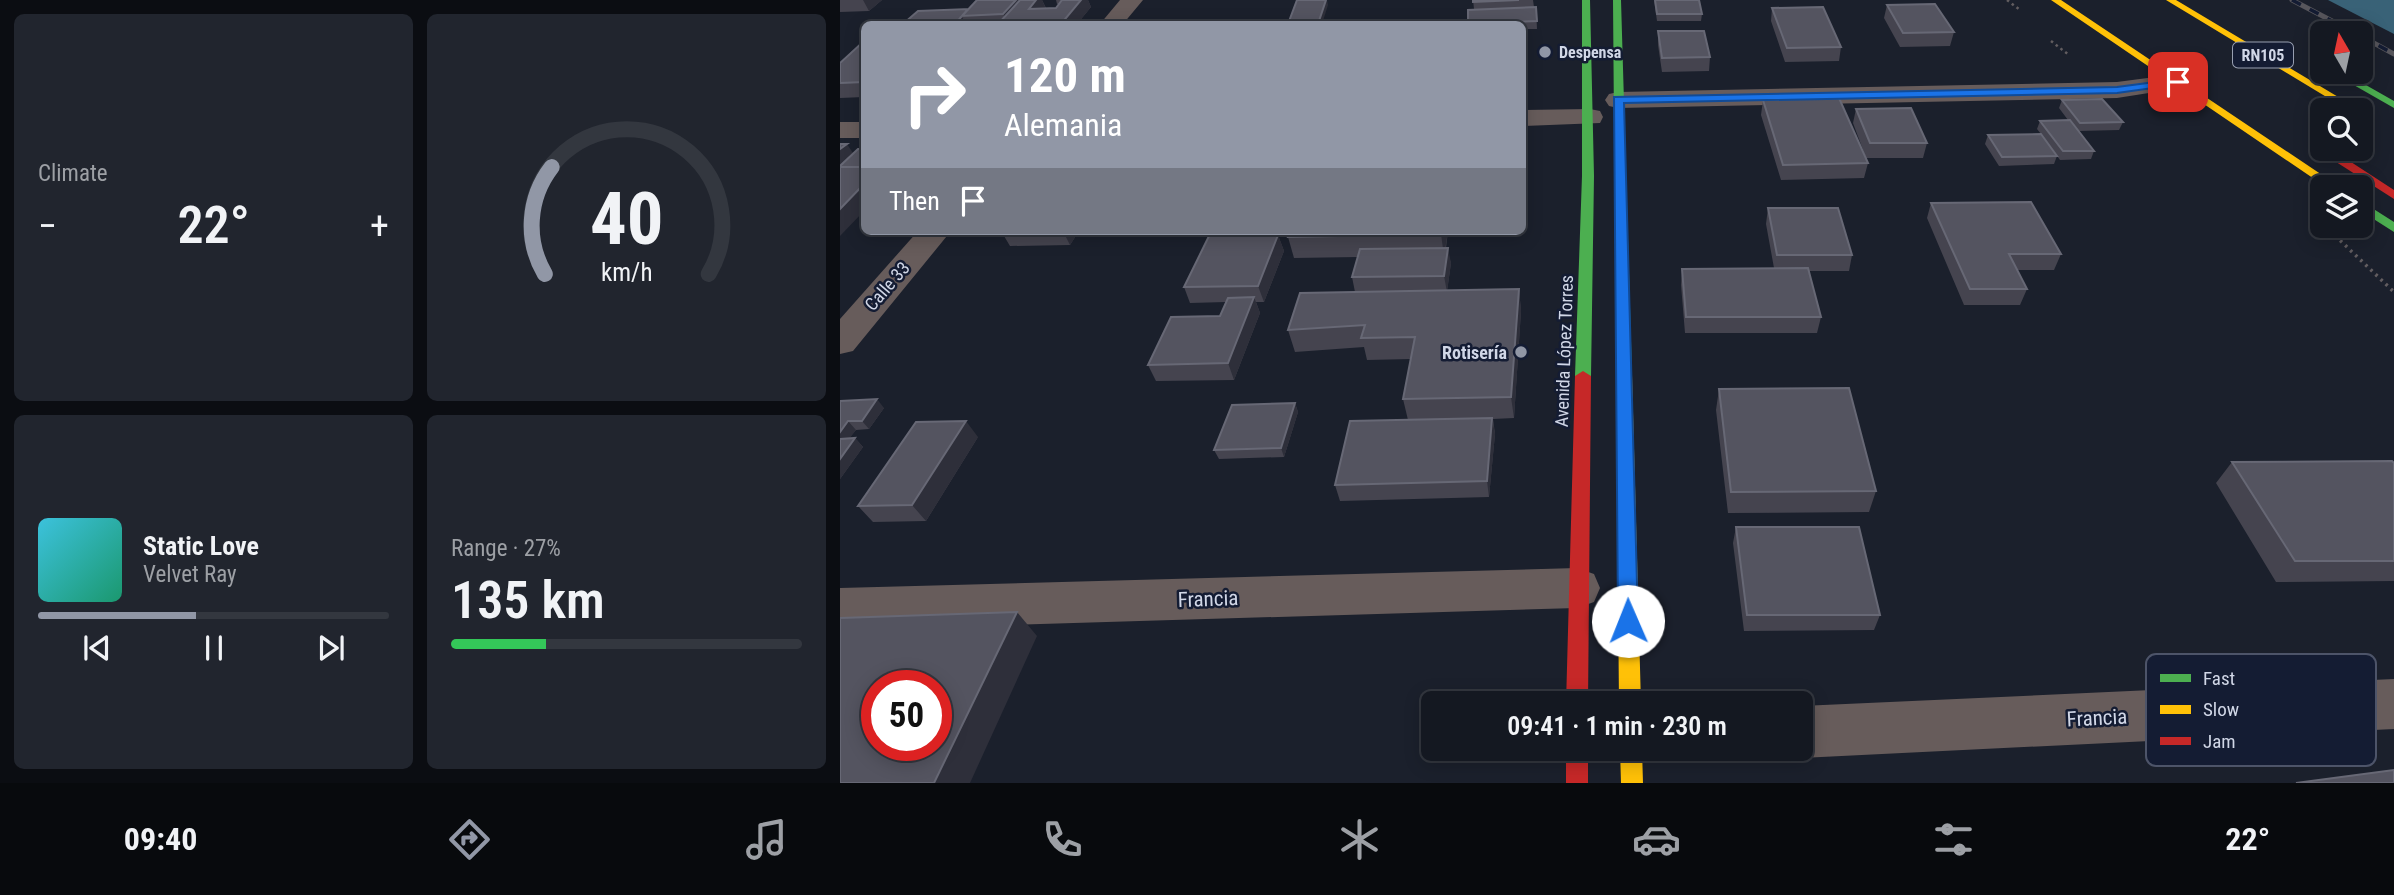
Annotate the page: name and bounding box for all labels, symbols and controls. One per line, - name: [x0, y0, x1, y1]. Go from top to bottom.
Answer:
- north arrow: [2310, 21, 2373, 84]
- map controls: [2310, 21, 2373, 238]
- road number: RN105: [2233, 42, 2293, 68]
- place label: Despensa: [1559, 43, 1622, 62]
- marker: Despensa: [1537, 44, 1553, 60]
- text: 120 m: [1004, 47, 1126, 104]
- icon: right: [889, 49, 980, 140]
- pin: [2148, 52, 2208, 112]
- icon: arrive: [2159, 63, 2197, 101]
- button: search: [2310, 98, 2373, 161]
- text: Alemania: [1004, 106, 1122, 144]
- text: Climate: [38, 160, 108, 187]
- button: layers: [2310, 175, 2373, 238]
- text: 40: [590, 176, 663, 262]
- icon: arrive: [954, 182, 992, 220]
- text: Then: [889, 186, 940, 216]
- text: 22°: [177, 195, 250, 256]
- text: −: [38, 204, 57, 248]
- text: +: [370, 204, 389, 248]
- text: km/h: [601, 257, 652, 286]
- street label: Calle 33: [860, 257, 914, 315]
- street label: Avenida López Torres: [1551, 275, 1577, 427]
- place label: Rotisería: [1442, 342, 1507, 363]
- marker: Rotisería: [1513, 344, 1529, 360]
- text: Static Love: [143, 531, 259, 561]
- text: Range · 27%: [451, 535, 561, 562]
- text: Velvet Ray: [143, 561, 237, 588]
- text: 135 km: [451, 570, 605, 631]
- position arrow: [1591, 584, 1665, 658]
- street label: Francia: [1177, 586, 1239, 612]
- icon: previous: [78, 629, 116, 667]
- icon: pause: [195, 629, 233, 667]
- icon: next: [312, 629, 350, 667]
- legend: [2146, 654, 2376, 766]
- text: Fast: [2203, 667, 2235, 690]
- speed limit sign: 50: [861, 670, 952, 761]
- text: Slow: [2203, 698, 2239, 721]
- street label: Francia: [2066, 704, 2128, 732]
- text: 09:41 · 1 min · 230 m: [1507, 711, 1727, 741]
- text: Jam: [2203, 730, 2236, 753]
- icon: directions: [445, 815, 494, 864]
- icon: music: [742, 815, 791, 864]
- icon: phone: [1038, 815, 1087, 864]
- icon: climate: [1335, 815, 1384, 864]
- icon: car: [1632, 815, 1681, 864]
- icon: filters: [1929, 815, 1978, 864]
- text: 09:40: [124, 820, 197, 858]
- text: 22°: [2225, 820, 2270, 858]

